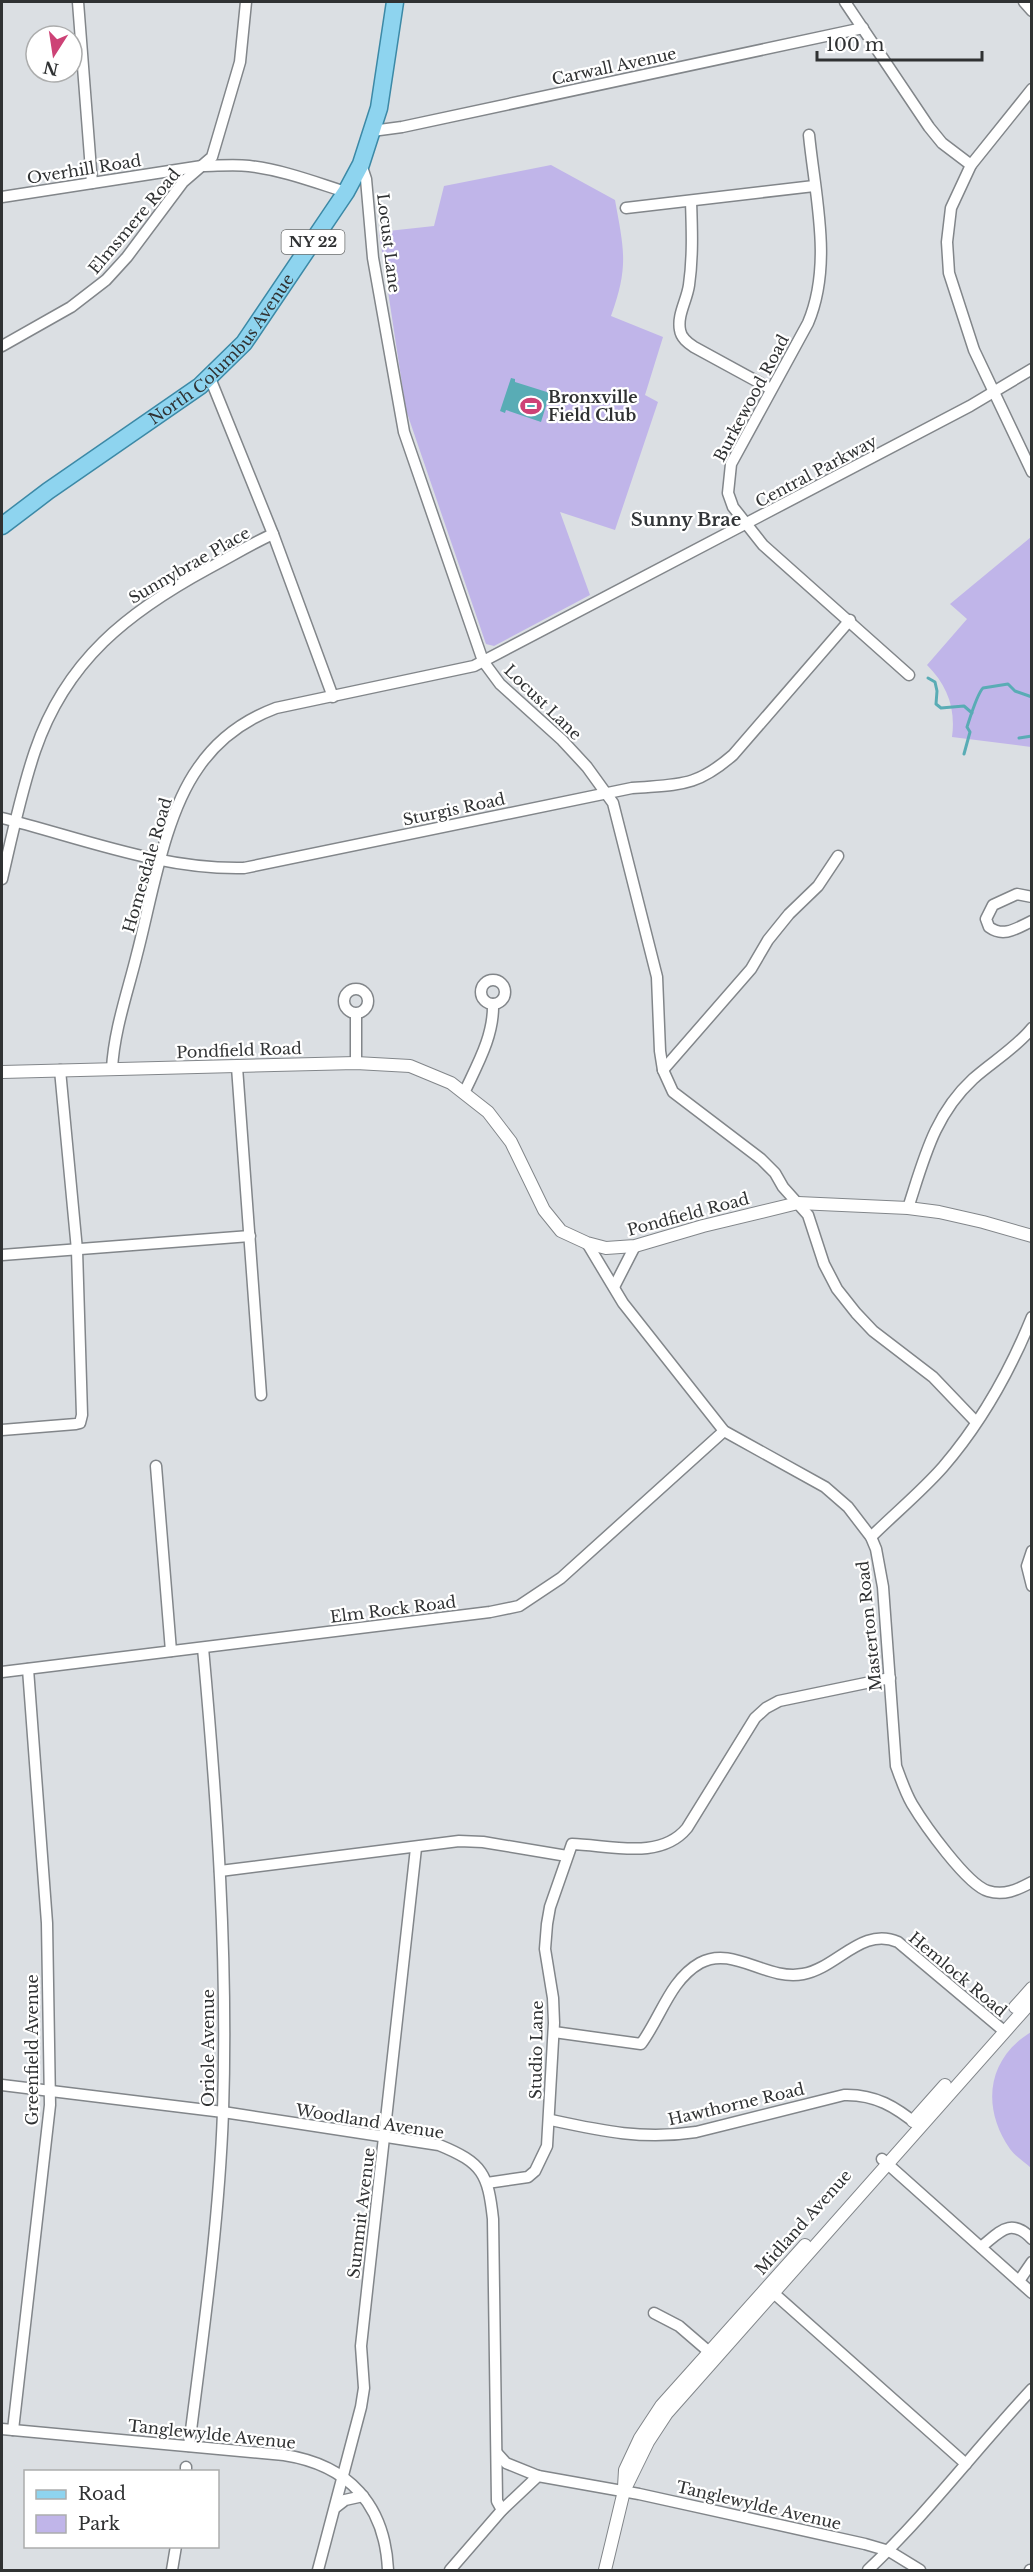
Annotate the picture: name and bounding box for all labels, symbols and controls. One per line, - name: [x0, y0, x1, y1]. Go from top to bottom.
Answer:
- north arrow: [24, 24, 84, 84]
- scale bar: [817, 24, 982, 62]
- text: 100 m: [826, 34, 884, 56]
- street label: Carwall Avenue: [550, 43, 678, 89]
- text: N: [41, 57, 60, 80]
- street label: Overhill Road: [25, 150, 143, 188]
- street label: Elmsmere Road: [84, 164, 184, 278]
- street label: Locust Lane: [373, 192, 405, 294]
- road number: NY 22: [282, 230, 344, 254]
- street label: North Columbus Avenue: [145, 270, 298, 429]
- street label: Burkewood Road: [709, 331, 793, 465]
- place label: Bronxville Field Club: [548, 387, 638, 425]
- sports icon: Bronxville Field Club: [519, 394, 543, 418]
- street label: Central Parkway: [752, 430, 881, 511]
- district label: Sunny Brae: [631, 509, 741, 531]
- street label: Sunnybrae Place: [125, 522, 253, 608]
- street label: Locust Lane: [500, 660, 586, 744]
- street label: Sturgis Road: [401, 788, 507, 830]
- street label: Homesdale Road: [118, 795, 176, 935]
- street label: Pondfield Road: [176, 1038, 302, 1062]
- street label: Pondfield Road: [625, 1188, 751, 1240]
- street label: Masterton Road: [852, 1560, 886, 1692]
- street label: Elm Rock Road: [329, 1591, 457, 1627]
- street label: Hemlock Road: [905, 1927, 1011, 2021]
- street label: Greenfield Avenue: [22, 1974, 42, 2126]
- street label: Oriole Avenue: [198, 1989, 218, 2107]
- street label: Studio Lane: [525, 2000, 547, 2100]
- street label: Hawthorne Road: [666, 2079, 806, 2129]
- street label: Woodland Avenue: [293, 2099, 446, 2143]
- street label: Summit Avenue: [343, 2146, 379, 2280]
- street label: Midland Avenue: [751, 2165, 855, 2279]
- street label: Tanglewylde Avenue: [127, 2415, 297, 2453]
- legend: [24, 2470, 219, 2548]
- street label: Tanglewylde Avenue: [675, 2476, 843, 2534]
- text: Road: [78, 2483, 126, 2505]
- text: Park: [78, 2513, 120, 2535]

